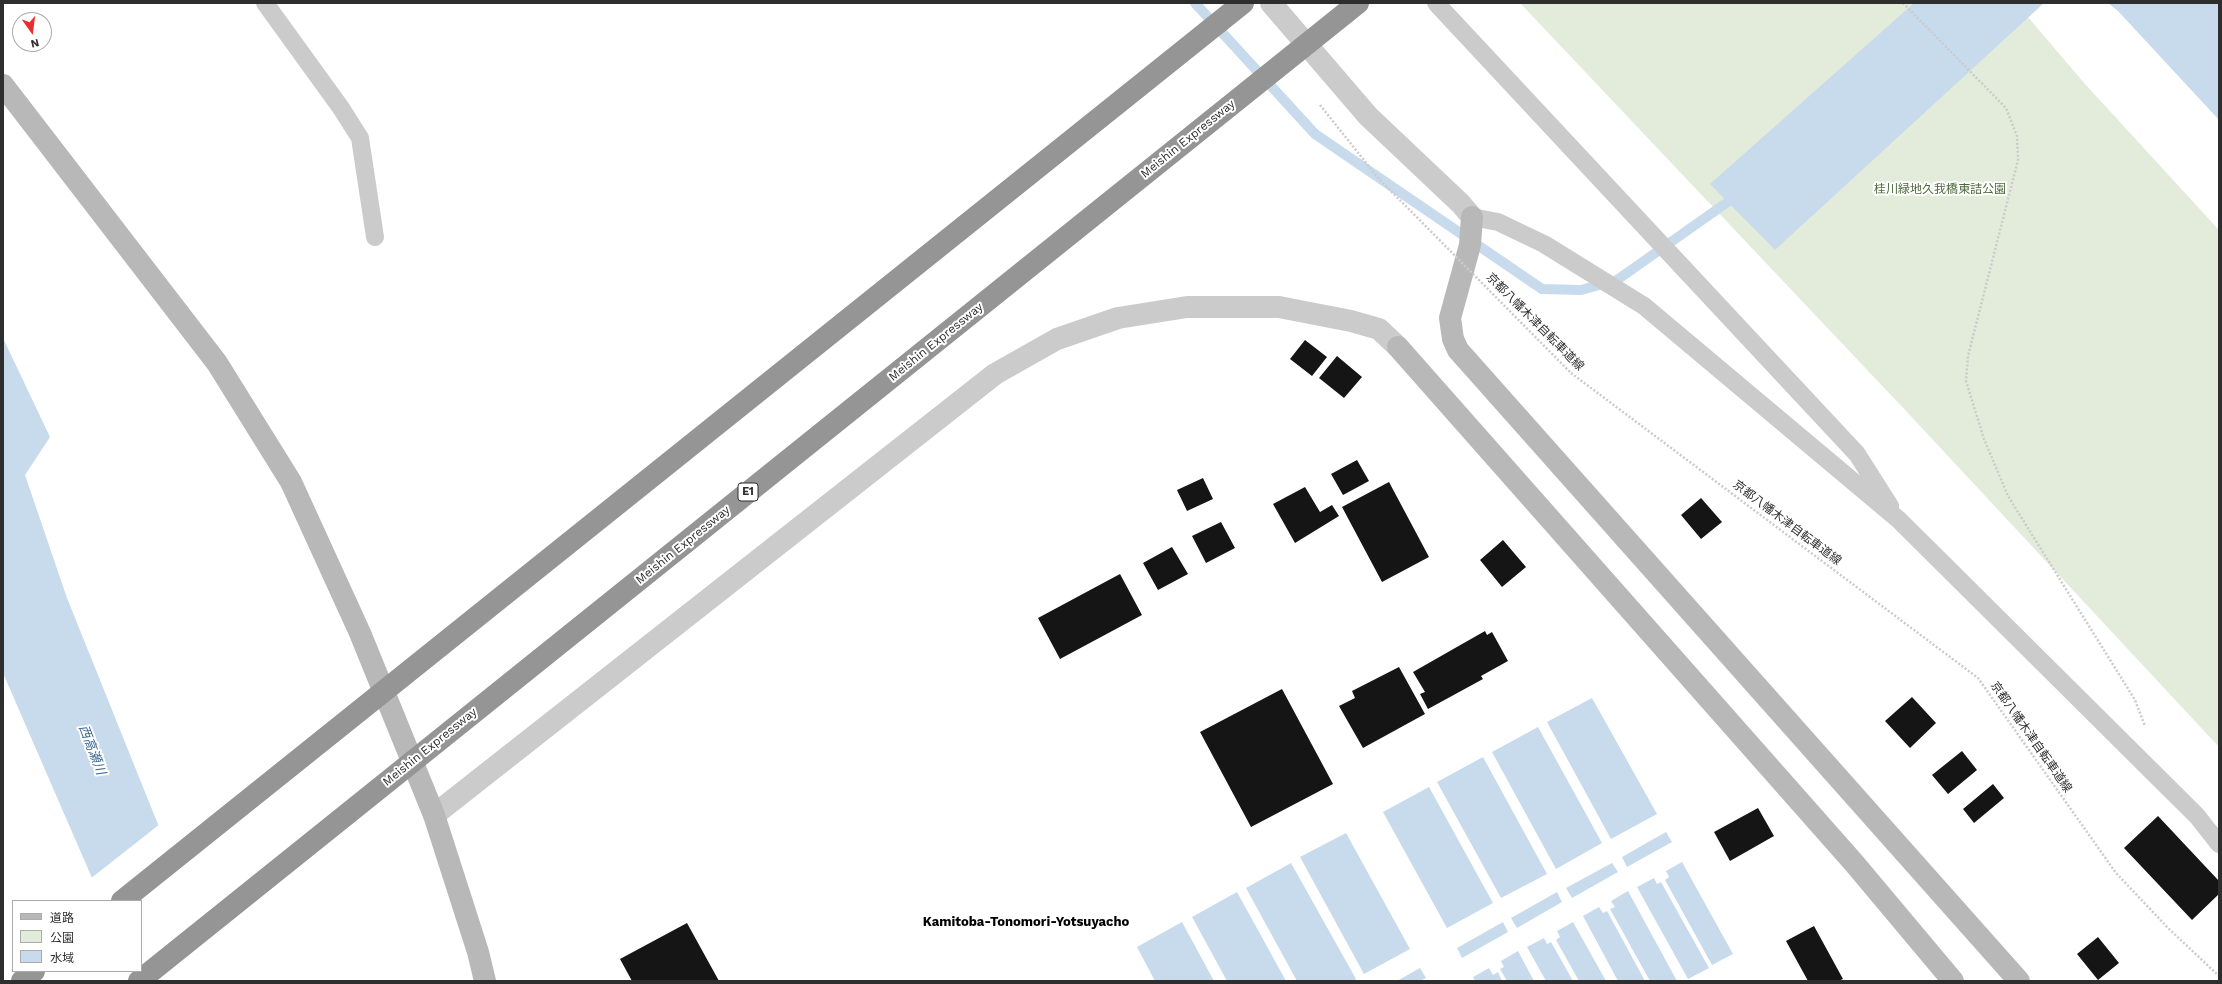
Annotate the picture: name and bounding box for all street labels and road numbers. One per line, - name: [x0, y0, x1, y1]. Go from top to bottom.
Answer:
- street label: Meishin Expressway: [1138, 97, 1238, 181]
- street label: 京都八幡木津自転車道線: [1483, 270, 1587, 374]
- street label: Meishin Expressway: [886, 300, 986, 384]
- street label: 京都八幡木津自転車道線: [1730, 478, 1844, 568]
- road number: E1: [738, 483, 758, 501]
- street label: Meishin Expressway: [633, 503, 733, 587]
- street label: 京都八幡木津自転車道線: [1987, 679, 2075, 795]
- street label: Meishin Expressway: [380, 705, 480, 789]

